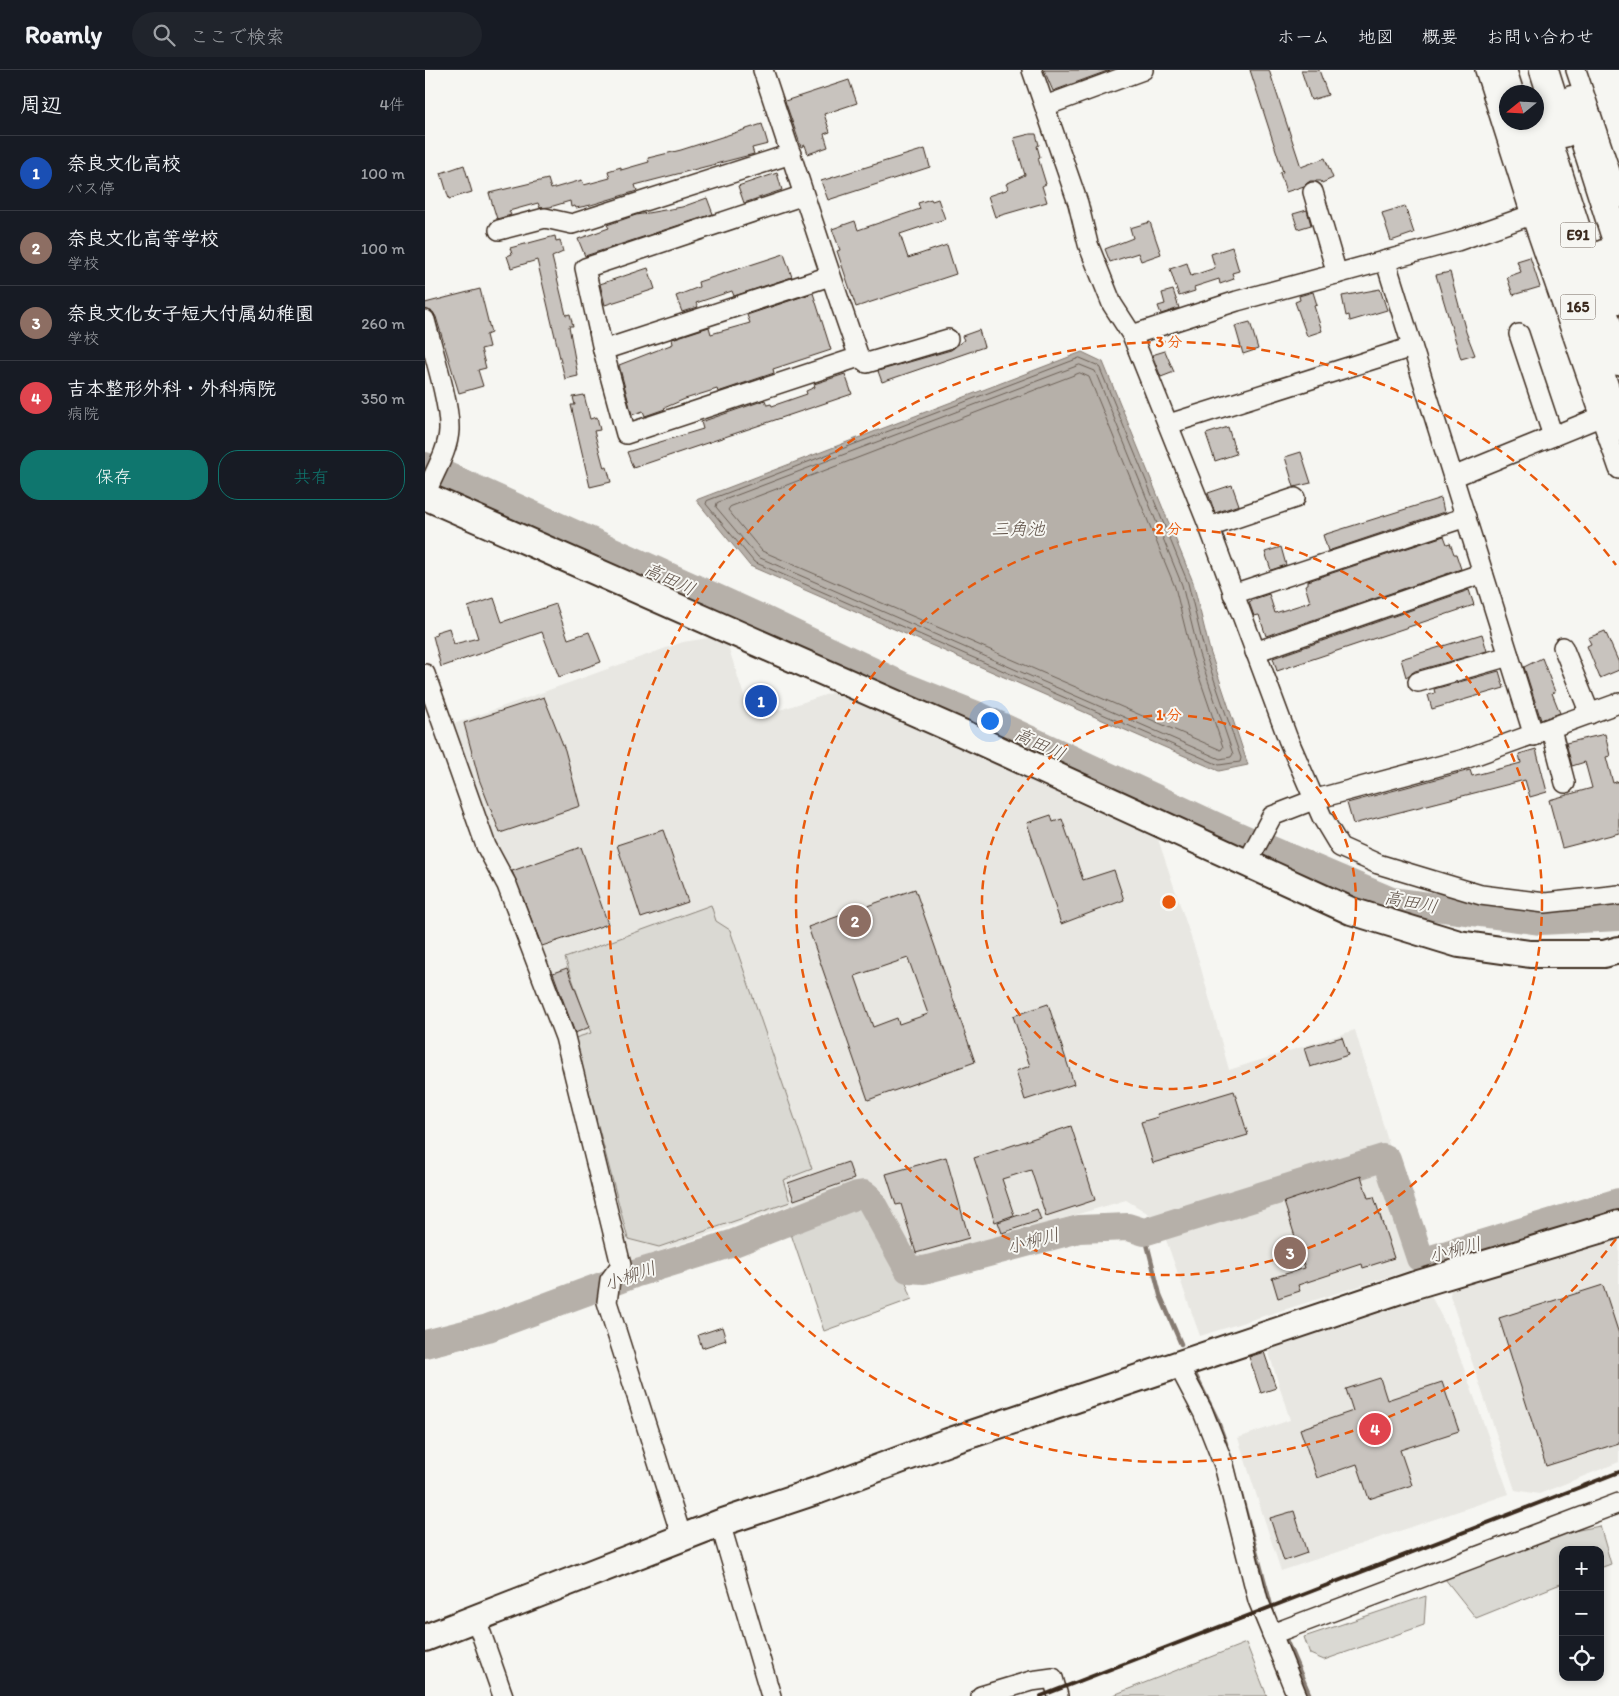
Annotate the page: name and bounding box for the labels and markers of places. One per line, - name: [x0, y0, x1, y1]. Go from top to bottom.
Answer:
- pin: 1: [745, 682, 777, 720]
- centre of rings: [1160, 893, 1178, 911]
- pin: 2: [839, 902, 871, 940]
- pin: 3: [1274, 1234, 1306, 1272]
- pin: 4: [1359, 1410, 1391, 1448]

